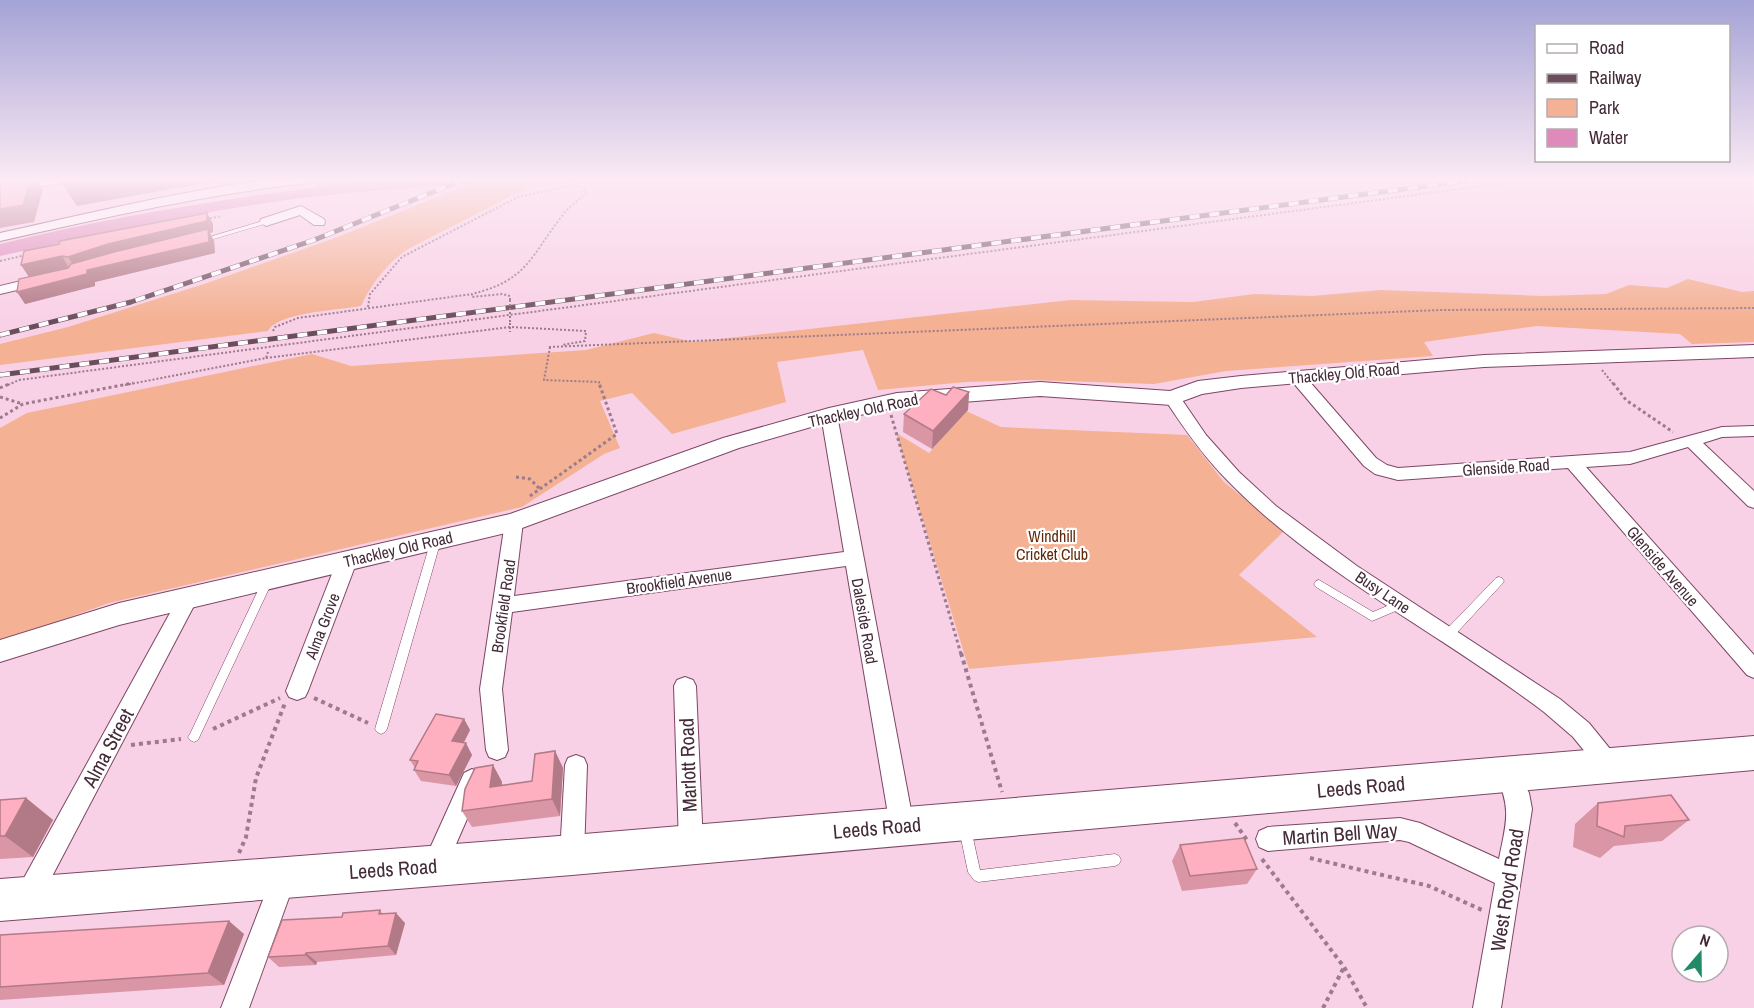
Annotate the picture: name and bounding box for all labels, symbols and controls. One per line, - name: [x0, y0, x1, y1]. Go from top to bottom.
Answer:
- legend: [1535, 24, 1730, 162]
- text: Road: [1589, 35, 1624, 60]
- text: Railway: [1589, 65, 1642, 90]
- text: Park: [1589, 95, 1620, 120]
- text: Water: [1589, 125, 1628, 150]
- street label: Thackley Old Road: [1287, 357, 1401, 389]
- street label: Thackley Old Road: [806, 388, 920, 432]
- street label: Glenside Road: [1462, 453, 1550, 481]
- street label: Glenside Avenue: [1622, 521, 1704, 611]
- park label: Windhill Cricket Club: [1016, 525, 1088, 565]
- street label: Thackley Old Road: [341, 526, 455, 572]
- street label: Brookfield Road: [486, 558, 520, 654]
- street label: Brookfield Avenue: [625, 563, 733, 599]
- street label: Busy Lane: [1351, 566, 1415, 618]
- street label: Daleside Road: [847, 576, 883, 666]
- street label: Alma Grove: [299, 590, 345, 663]
- street label: Alma Street: [75, 703, 140, 793]
- street label: Marlott Road: [672, 718, 703, 812]
- street label: Leeds Road: [1316, 769, 1406, 804]
- street label: Leeds Road: [832, 810, 922, 845]
- street label: Martin Bell Way: [1282, 816, 1399, 851]
- street label: West Royd Road: [1483, 827, 1530, 953]
- street label: Leeds Road: [348, 852, 438, 885]
- north arrow: [1670, 924, 1730, 984]
- text: N: [1697, 928, 1713, 952]

